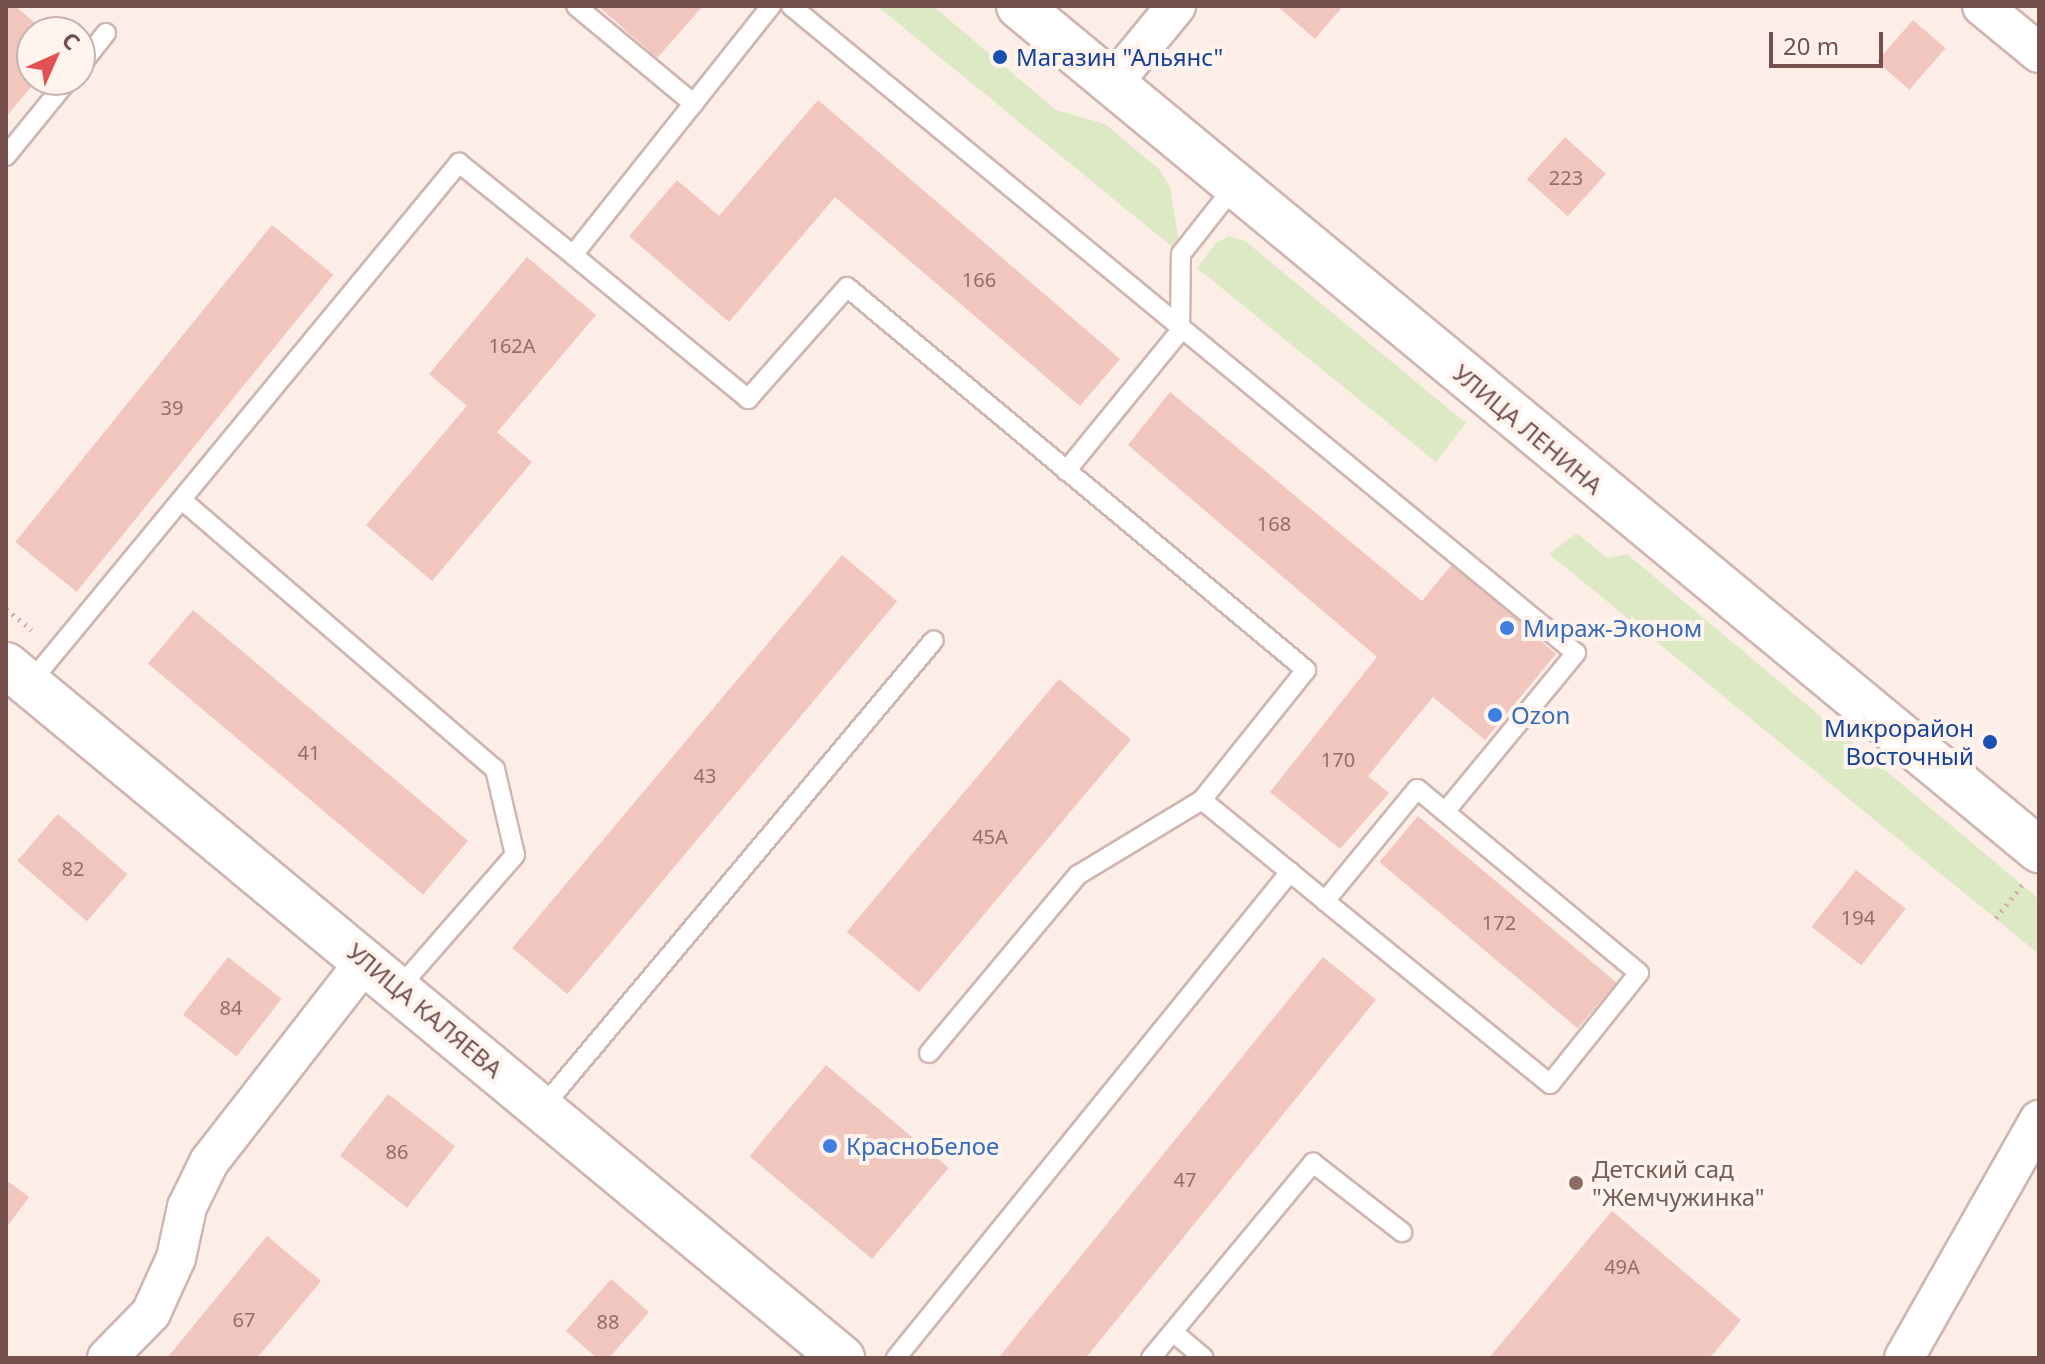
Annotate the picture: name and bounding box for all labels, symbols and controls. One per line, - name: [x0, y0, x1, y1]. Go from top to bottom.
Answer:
- north arrow: [16, 16, 96, 96]
- scale bar: [1773, 16, 1887, 66]
- text: С: [56, 25, 87, 56]
- text: 20 m: [1783, 29, 1839, 62]
- place label: Магазин "Альянс": [1016, 43, 1223, 71]
- marker: Магазин "Альянс": [991, 48, 1009, 66]
- house number: 223: [1549, 165, 1583, 189]
- house number: 166: [962, 267, 996, 291]
- house number: 162А: [488, 333, 536, 357]
- street label: УЛИЦА ЛЕНИНА: [1447, 358, 1609, 500]
- house number: 39: [161, 395, 183, 419]
- house number: 168: [1257, 511, 1291, 535]
- place label: Мираж-Эконом: [1523, 614, 1702, 642]
- marker: Мираж-Эконом: [1498, 619, 1516, 637]
- place label: Ozon: [1511, 701, 1570, 729]
- marker: Ozon: [1486, 706, 1504, 724]
- place label: Микрорайон Восточный: [1824, 714, 1974, 770]
- marker: Микрорайон Восточный: [1981, 733, 1999, 751]
- house number: 41: [298, 740, 320, 764]
- house number: 170: [1321, 747, 1355, 771]
- house number: 43: [694, 763, 716, 787]
- house number: 45А: [972, 824, 1008, 848]
- house number: 82: [62, 856, 84, 880]
- house number: 194: [1841, 905, 1875, 929]
- house number: 172: [1482, 910, 1516, 934]
- street label: УЛИЦА КАЛЯЕВА: [342, 937, 508, 1083]
- house number: 84: [220, 995, 242, 1019]
- place label: КрасноБелое: [846, 1132, 999, 1160]
- marker: КрасноБелое: [821, 1137, 839, 1155]
- house number: 86: [386, 1139, 408, 1163]
- place label: Детский сад "Жемчужинка": [1592, 1155, 1765, 1211]
- house number: 47: [1174, 1167, 1196, 1191]
- marker: Детский сад "Жемчужинка": [1567, 1174, 1585, 1192]
- house number: 49А: [1604, 1254, 1640, 1278]
- house number: 67: [233, 1307, 255, 1331]
- house number: 88: [597, 1309, 619, 1333]

